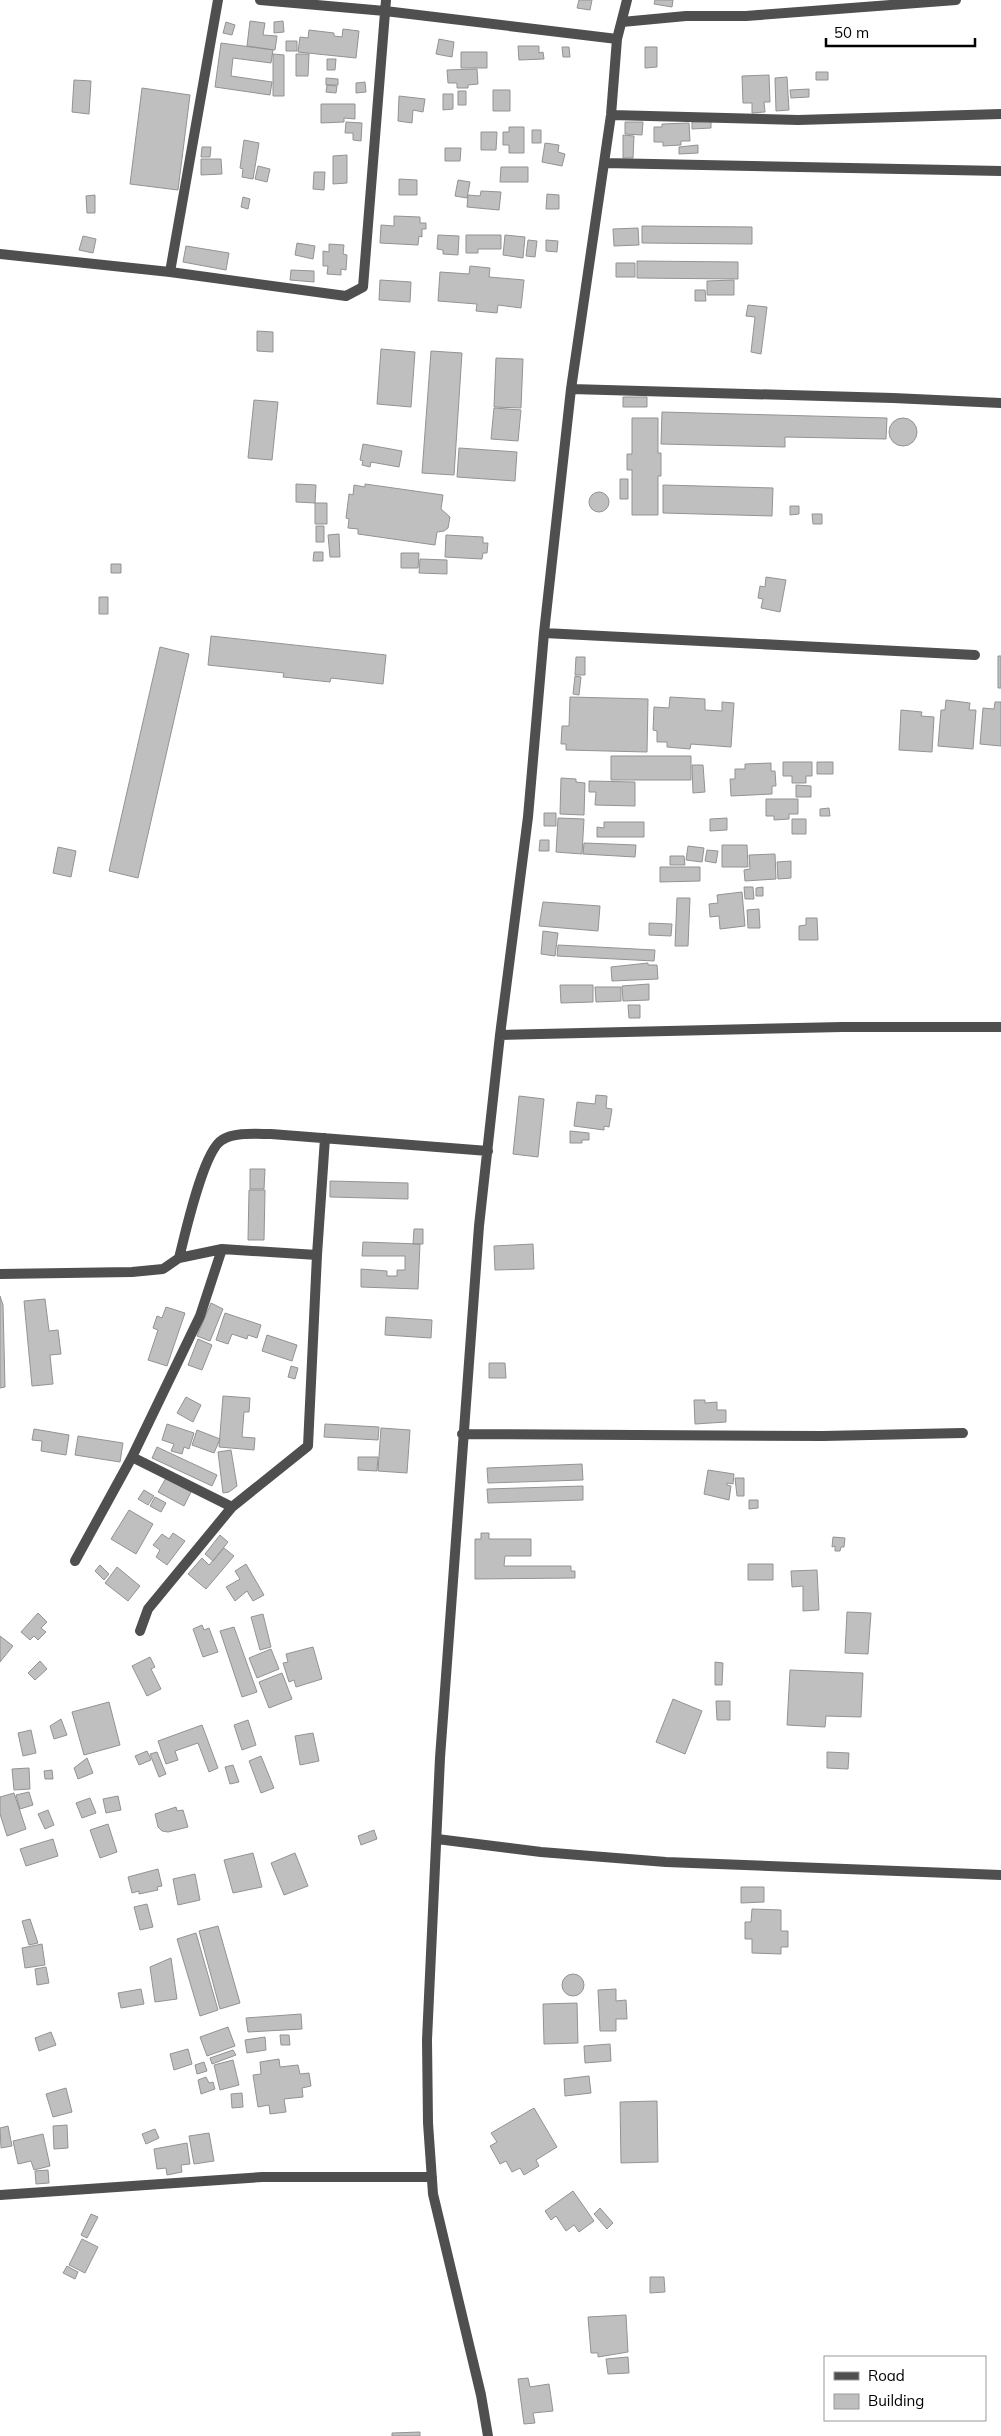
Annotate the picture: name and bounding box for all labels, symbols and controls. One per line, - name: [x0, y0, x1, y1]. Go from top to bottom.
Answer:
- scale bar: [826, 15, 975, 47]
- text: 50 m: [834, 23, 869, 42]
- legend: [824, 2356, 986, 2421]
- text: Road: [868, 2366, 905, 2385]
- text: Building: [868, 2391, 924, 2410]

